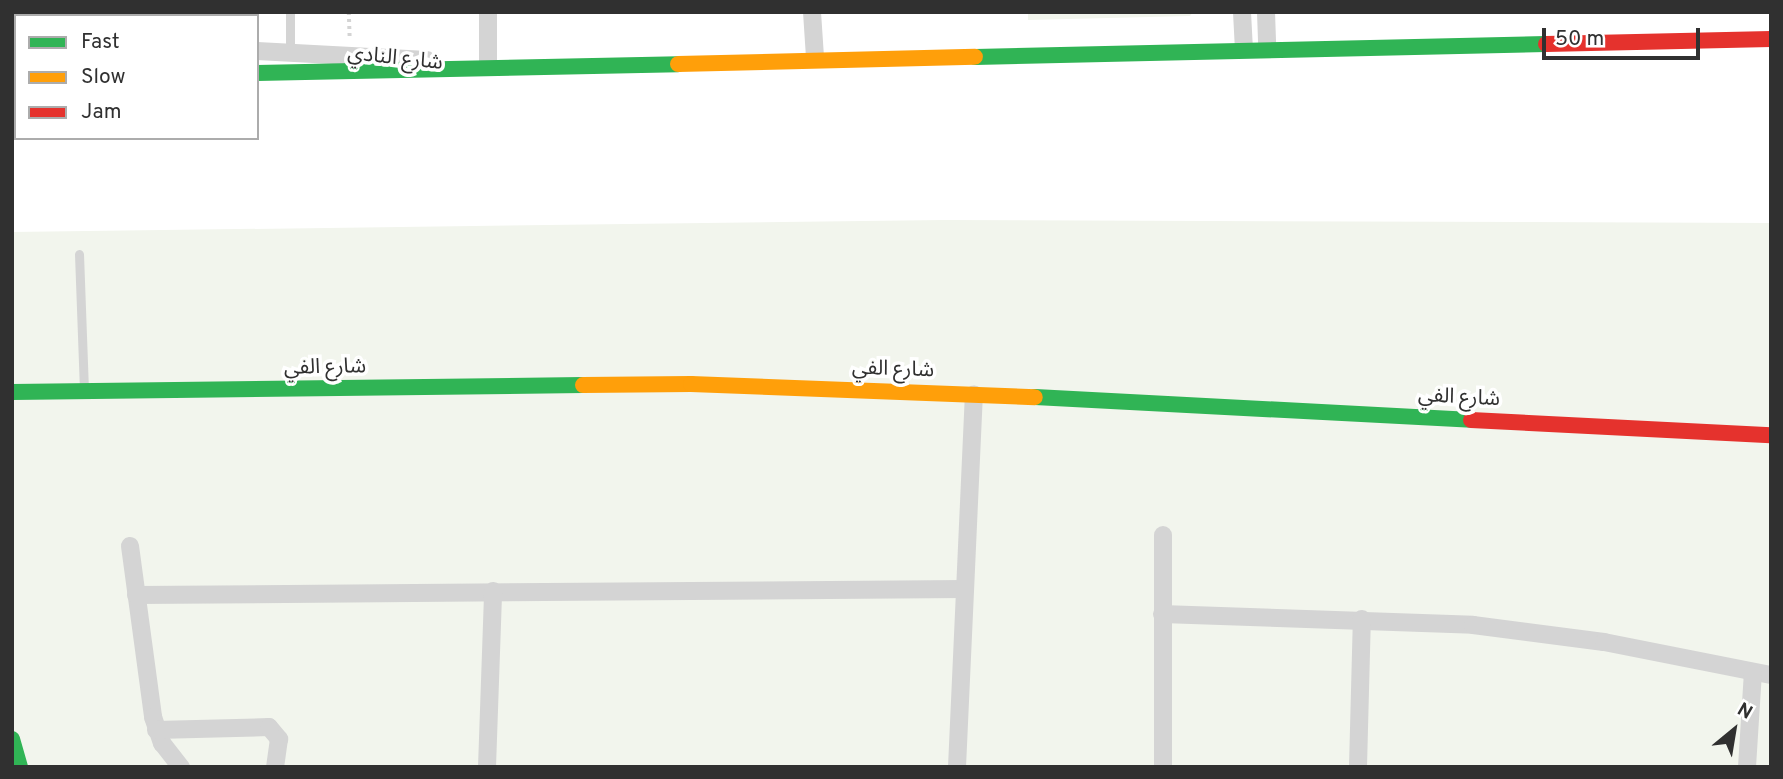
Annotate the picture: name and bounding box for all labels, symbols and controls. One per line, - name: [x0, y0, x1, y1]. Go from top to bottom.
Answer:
- legend: [14, 14, 259, 140]
- scale bar: [1545, 14, 1702, 58]
- text: 50 m: [1555, 26, 1604, 53]
- text: Fast: [81, 29, 120, 56]
- street label: شارع النادي: [346, 41, 444, 77]
- text: Slow: [81, 64, 126, 91]
- text: Jam: [81, 99, 122, 126]
- street label: شارع الفي: [284, 355, 366, 381]
- street label: شارع الفي: [851, 356, 935, 384]
- street label: شارع الفي: [1417, 383, 1501, 413]
- north arrow: [1699, 695, 1769, 765]
- text: N: [1733, 698, 1756, 726]

